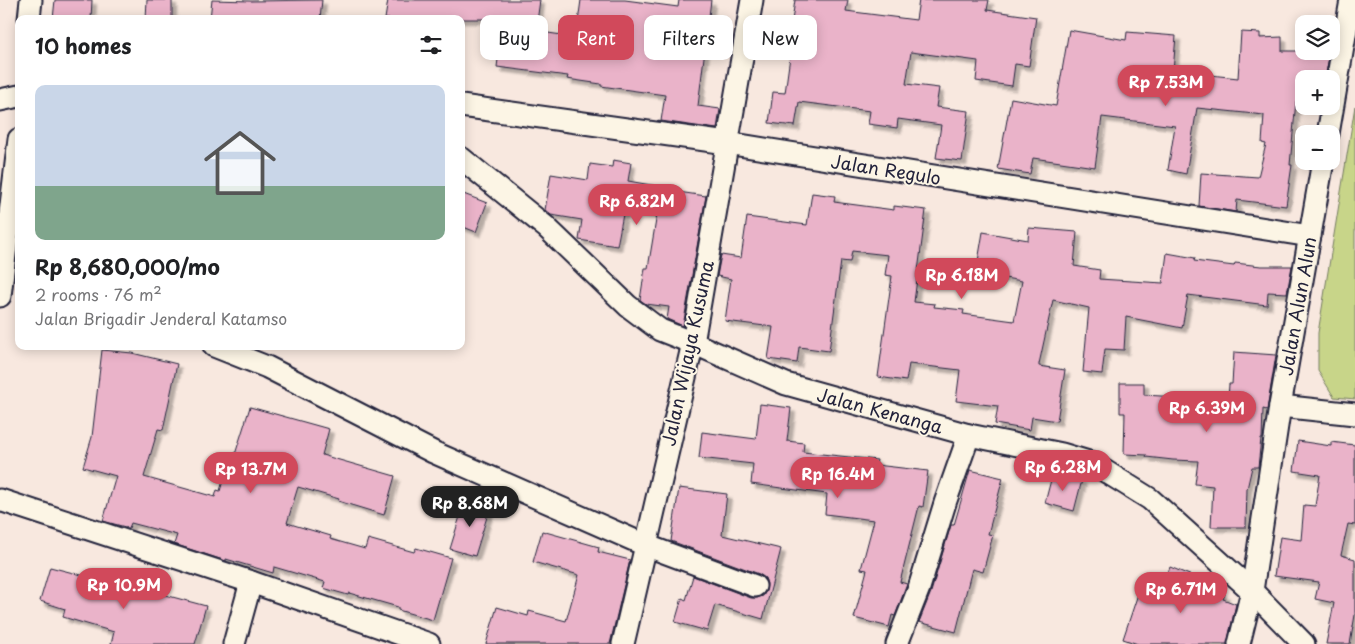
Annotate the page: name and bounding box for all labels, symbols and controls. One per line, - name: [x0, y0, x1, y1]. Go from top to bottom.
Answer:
- chip: Buy: [480, 15, 548, 60]
- chip: Rent: [558, 15, 634, 60]
- chip: Filters: [644, 15, 733, 60]
- chip: New: [743, 15, 817, 60]
- map controls: [1295, 15, 1340, 170]
- button: layers: [1295, 15, 1340, 60]
- text: 10 homes: [35, 29, 132, 61]
- icon: filters: [417, 31, 445, 59]
- pin: Rp 7.53M: [1114, 64, 1218, 107]
- text: Rp 7.53M: [1129, 69, 1203, 93]
- button: +: [1295, 70, 1340, 115]
- icon: home: [195, 118, 285, 208]
- button: −: [1295, 125, 1340, 170]
- street label: Jalan Regulo: [829, 147, 943, 191]
- pin: Rp 6.82M: [585, 184, 689, 226]
- text: Rp 6.82M: [599, 188, 675, 212]
- street label: Jalan Alun Alun: [1272, 234, 1322, 378]
- text: Rp 8,680,000/mo: [35, 250, 220, 282]
- street label: Jalan Wijaya Kusuma: [654, 257, 720, 448]
- pin: Rp 6.18M: [910, 258, 1014, 300]
- text: Rp 6.18M: [926, 262, 998, 286]
- text: 2 rooms · 76 m²: [35, 282, 162, 306]
- text: Jalan Brigadir Jenderal Katamso: [35, 306, 287, 330]
- street label: Jalan Kenanga: [814, 380, 947, 440]
- pin: Rp 6.39M: [1155, 390, 1259, 433]
- text: Rp 6.39M: [1169, 395, 1245, 419]
- pin: Rp 6.28M: [1011, 450, 1115, 492]
- pin: Rp 13.7M: [199, 452, 303, 494]
- text: Rp 6.28M: [1025, 454, 1101, 478]
- text: Rp 13.7M: [215, 456, 287, 480]
- pin: Rp 16.4M: [786, 456, 890, 499]
- text: Rp 16.4M: [801, 461, 875, 485]
- pin: Rp 8.68M: [418, 486, 522, 528]
- text: Rp 8.68M: [432, 490, 508, 514]
- pin: Rp 10.9M: [72, 568, 176, 610]
- text: Rp 10.9M: [87, 572, 161, 596]
- pin: Rp 6.71M: [1129, 572, 1233, 614]
- text: Rp 6.71M: [1145, 576, 1217, 600]

